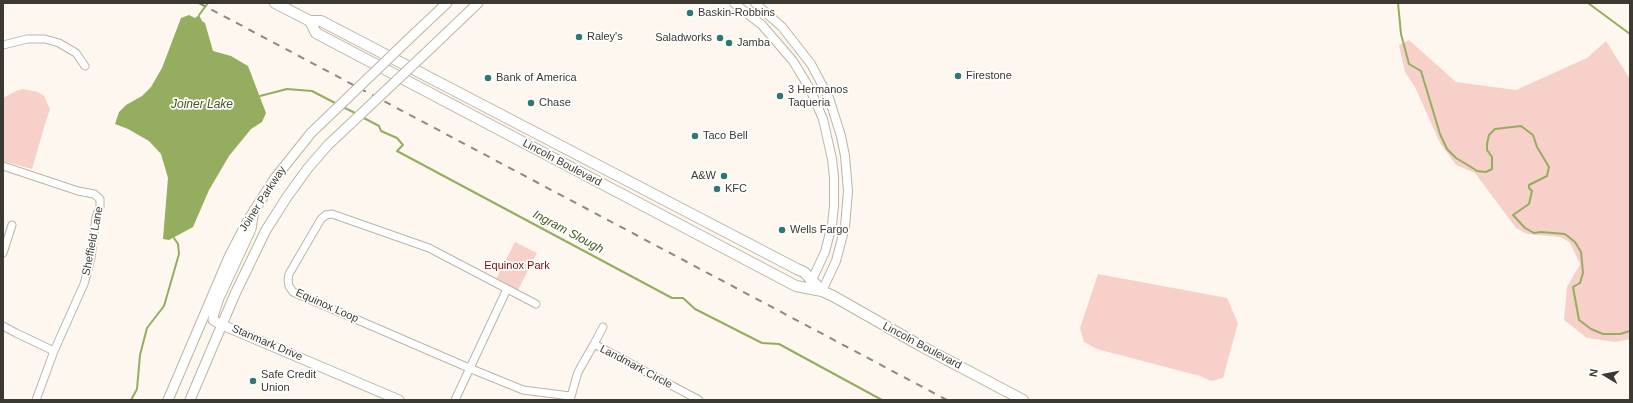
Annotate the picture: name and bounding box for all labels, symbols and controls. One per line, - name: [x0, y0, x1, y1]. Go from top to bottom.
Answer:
- place label: Baskin-Robbins: [698, 6, 775, 20]
- marker: Baskin-Robbins: [685, 8, 695, 18]
- place label: Raley's: [587, 30, 623, 44]
- place label: Saladworks: [655, 31, 712, 45]
- marker: Raley's: [574, 32, 584, 42]
- marker: Saladworks: [715, 33, 725, 43]
- place label: Jamba: [737, 36, 770, 50]
- marker: Jamba: [724, 38, 734, 48]
- place label: Firestone: [966, 69, 1012, 83]
- place label: Bank of America: [496, 71, 577, 85]
- marker: Firestone: [953, 71, 963, 81]
- marker: Bank of America: [483, 73, 493, 83]
- place label: 3 Hermanos Taqueria: [788, 83, 848, 109]
- marker: 3 Hermanos Taqueria: [775, 91, 785, 101]
- place label: Chase: [539, 96, 571, 110]
- water label: Joiner Lake: [171, 98, 233, 112]
- marker: Chase: [526, 98, 536, 108]
- place label: Taco Bell: [703, 129, 748, 143]
- marker: Taco Bell: [690, 131, 700, 141]
- street label: Lincoln Boulevard: [520, 137, 604, 189]
- street label: Joiner Parkway: [237, 164, 289, 234]
- place label: A&W: [691, 169, 716, 183]
- marker: A&W: [719, 171, 729, 181]
- place label: KFC: [725, 182, 747, 196]
- marker: KFC: [712, 184, 722, 194]
- street label: Sheffield Lane: [80, 205, 106, 277]
- water label: Ingram Slough: [530, 207, 606, 257]
- place label: Wells Fargo: [790, 223, 848, 237]
- marker: Wells Fargo: [777, 225, 787, 235]
- park label: Equinox Park: [484, 259, 550, 273]
- street label: Equinox Loop: [294, 286, 360, 326]
- street label: Lincoln Boulevard: [880, 320, 964, 372]
- street label: Stanmark Drive: [230, 322, 304, 364]
- street label: Landmark Circle: [598, 342, 674, 392]
- north arrow: [1585, 355, 1625, 395]
- place label: Safe Credit Union: [261, 368, 316, 394]
- text: N: [1587, 368, 1600, 378]
- marker: Safe Credit Union: [248, 376, 258, 386]

